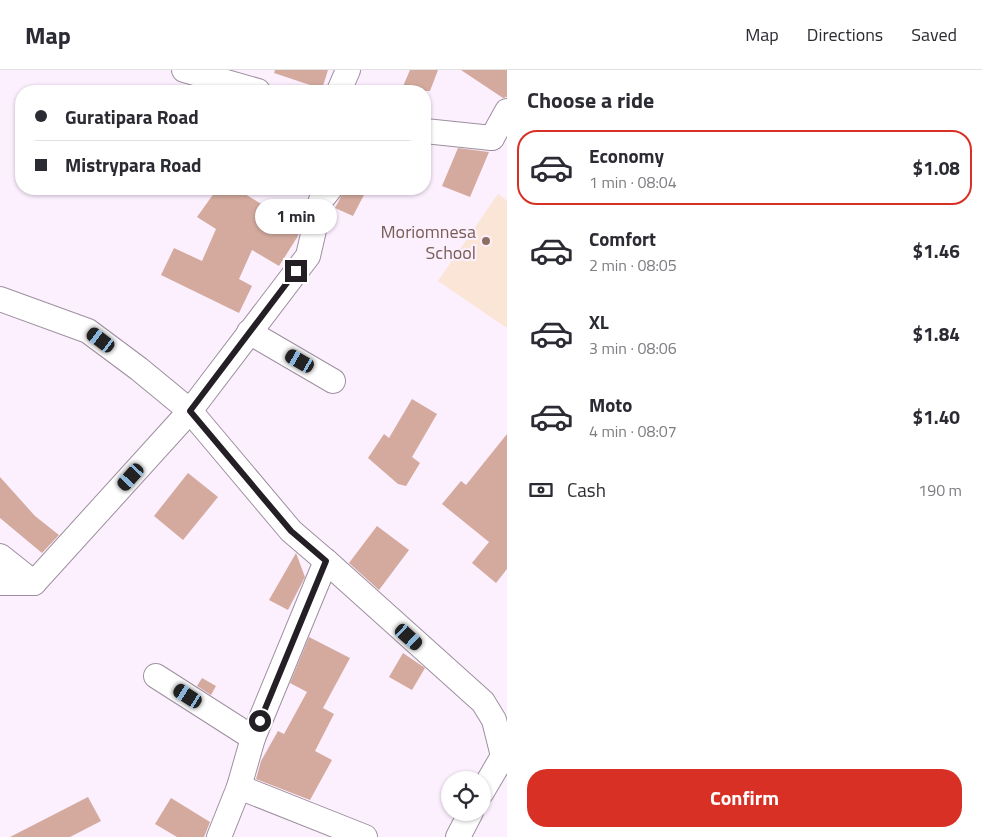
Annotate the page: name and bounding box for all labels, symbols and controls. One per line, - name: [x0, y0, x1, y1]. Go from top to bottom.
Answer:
- text: Map: [25, 17, 71, 53]
- text: Map: [745, 21, 779, 48]
- text: Directions: [807, 21, 883, 48]
- text: Saved: [911, 21, 957, 48]
- text: Choose a ride: [527, 83, 654, 117]
- text: Guratipara Road: [65, 102, 199, 131]
- text: Economy: [589, 141, 664, 170]
- icon: car: [529, 145, 574, 190]
- text: Mistrypara Road: [65, 150, 202, 179]
- text: $1.08: [913, 153, 960, 182]
- text: 1 min · 08:04: [589, 170, 677, 194]
- callout: 1 min: [255, 198, 337, 234]
- text: 1 min: [277, 204, 315, 228]
- place label: Moriomnesa School: [381, 218, 476, 266]
- text: Comfort: [589, 224, 656, 253]
- icon: car: [529, 228, 574, 273]
- marker: Moriomnesa School: [480, 235, 492, 247]
- text: $1.46: [913, 236, 960, 265]
- text: 2 min · 08:05: [589, 253, 677, 277]
- route end: [285, 260, 307, 282]
- text: XL: [589, 307, 609, 336]
- icon: car: [529, 311, 574, 356]
- text: $1.84: [913, 319, 960, 348]
- car: [84, 325, 117, 355]
- text: 3 min · 08:06: [589, 336, 677, 360]
- car: [283, 347, 316, 375]
- text: Moto: [589, 390, 632, 419]
- icon: car: [529, 394, 574, 439]
- text: $1.40: [913, 402, 960, 431]
- text: 4 min · 08:07: [589, 419, 677, 443]
- car: [115, 461, 146, 493]
- text: Cash: [567, 475, 606, 504]
- icon: cash: [527, 476, 555, 504]
- text: 190 m: [918, 478, 962, 502]
- car: [392, 621, 425, 653]
- car: [171, 682, 204, 710]
- route start: [249, 710, 271, 732]
- button: Confirm: [527, 769, 962, 827]
- map controls: [441, 771, 491, 821]
- button: locate: [441, 771, 491, 821]

